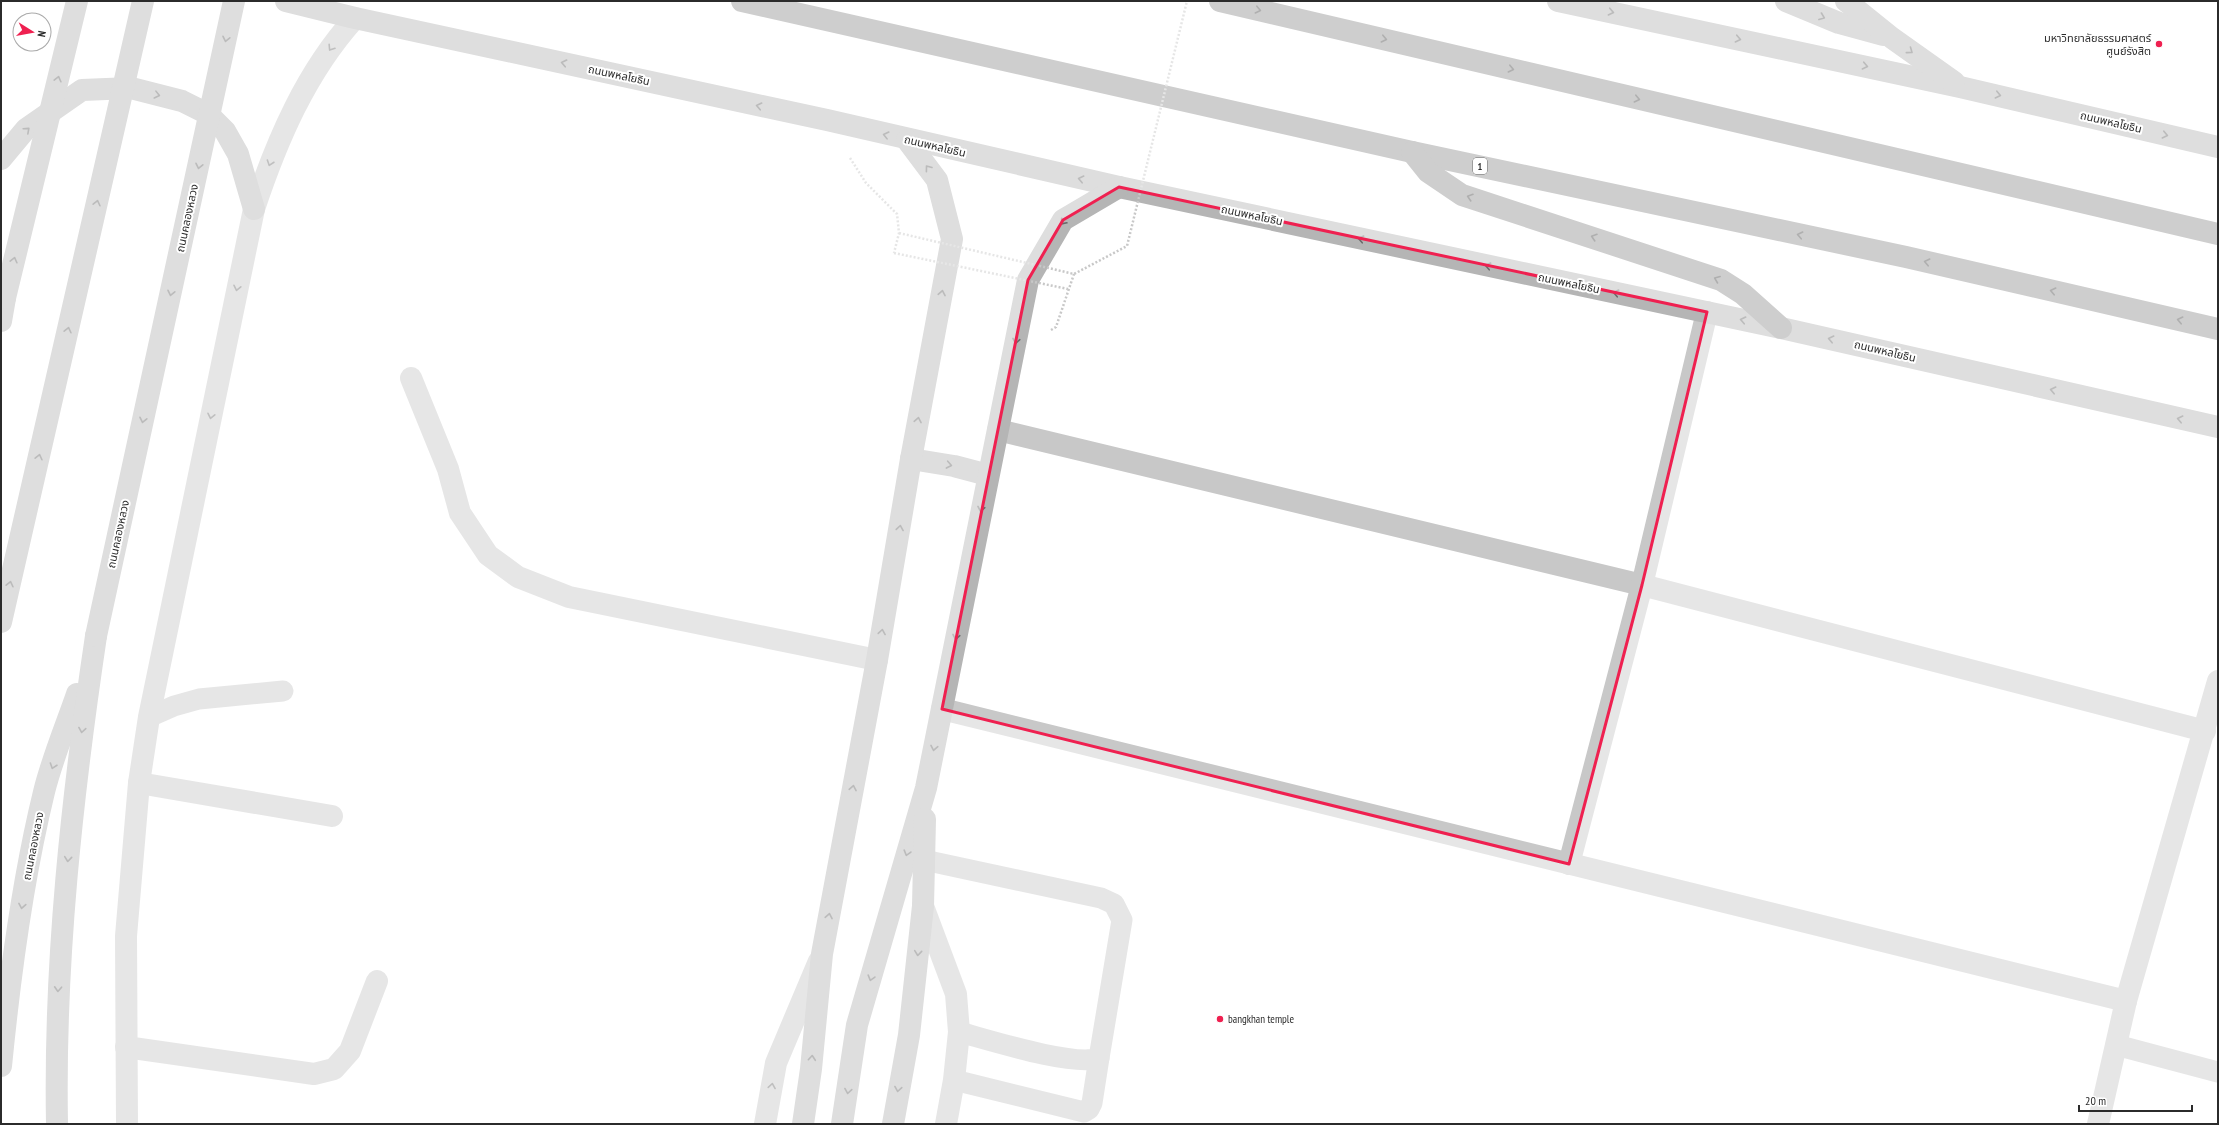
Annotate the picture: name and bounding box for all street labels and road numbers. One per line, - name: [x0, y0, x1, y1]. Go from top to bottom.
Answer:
- street label: ถนนพหลโยธิน: [587, 62, 651, 88]
- street label: ถนนพหลโยธิน: [2079, 108, 2143, 136]
- street label: ถนนพหลโยธิน: [903, 132, 967, 160]
- road number: 1: [1473, 158, 1487, 174]
- street label: ถนนคลองหลวง: [173, 183, 201, 253]
- street label: ถนนพหลโยธิน: [1220, 202, 1284, 228]
- street label: ถนนพหลโยธิน: [1537, 270, 1601, 296]
- street label: ถนนพหลโยธิน: [1853, 337, 1917, 365]
- street label: ถนนคลองหลวง: [104, 499, 132, 569]
- street label: ถนนคลองหลวง: [20, 811, 47, 881]

